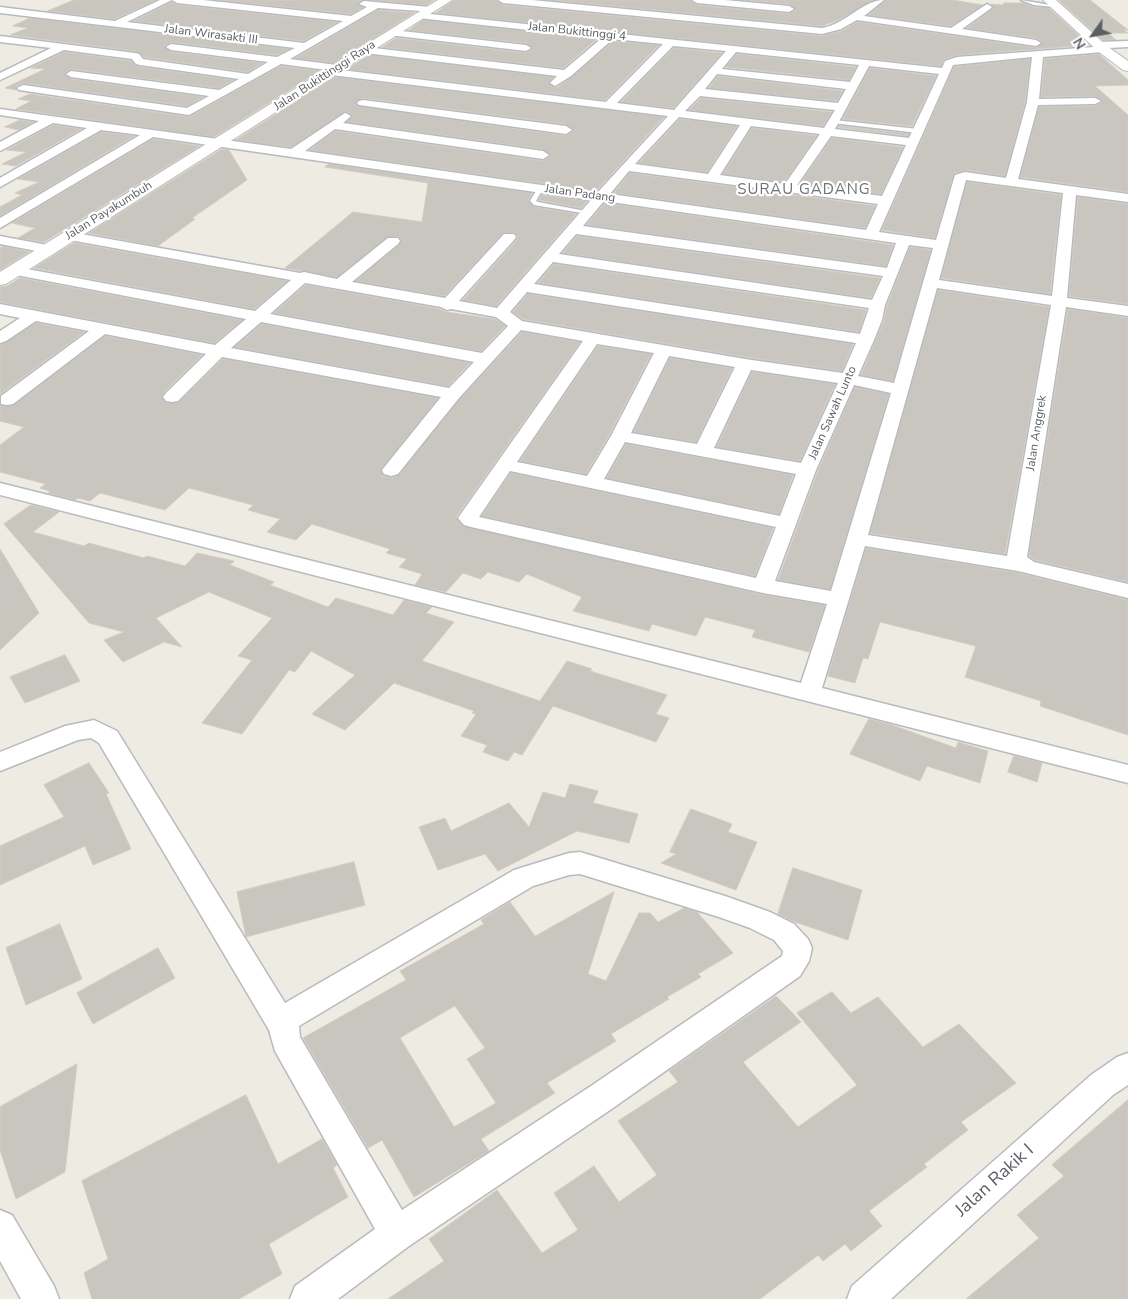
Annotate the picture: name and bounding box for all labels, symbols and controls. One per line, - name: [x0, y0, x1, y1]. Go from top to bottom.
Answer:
- north arrow: [1068, 10, 1118, 60]
- street label: Jalan Bukittinggi 4: [527, 20, 627, 44]
- street label: Jalan Wirasakti III: [164, 22, 258, 48]
- text: N: [1069, 34, 1091, 53]
- street label: Jalan Bukittinggi Raya: [272, 38, 378, 114]
- street label: Jalan Payakumbuh: [63, 178, 155, 244]
- district label: SURAU GADANG: [736, 181, 872, 199]
- street label: Jalan Padang: [544, 182, 616, 206]
- street label: Jalan Sawah Lunto: [806, 364, 860, 462]
- street label: Jalan Anggrek: [1024, 394, 1050, 472]
- street label: Jalan Rakik I: [951, 1140, 1039, 1222]

